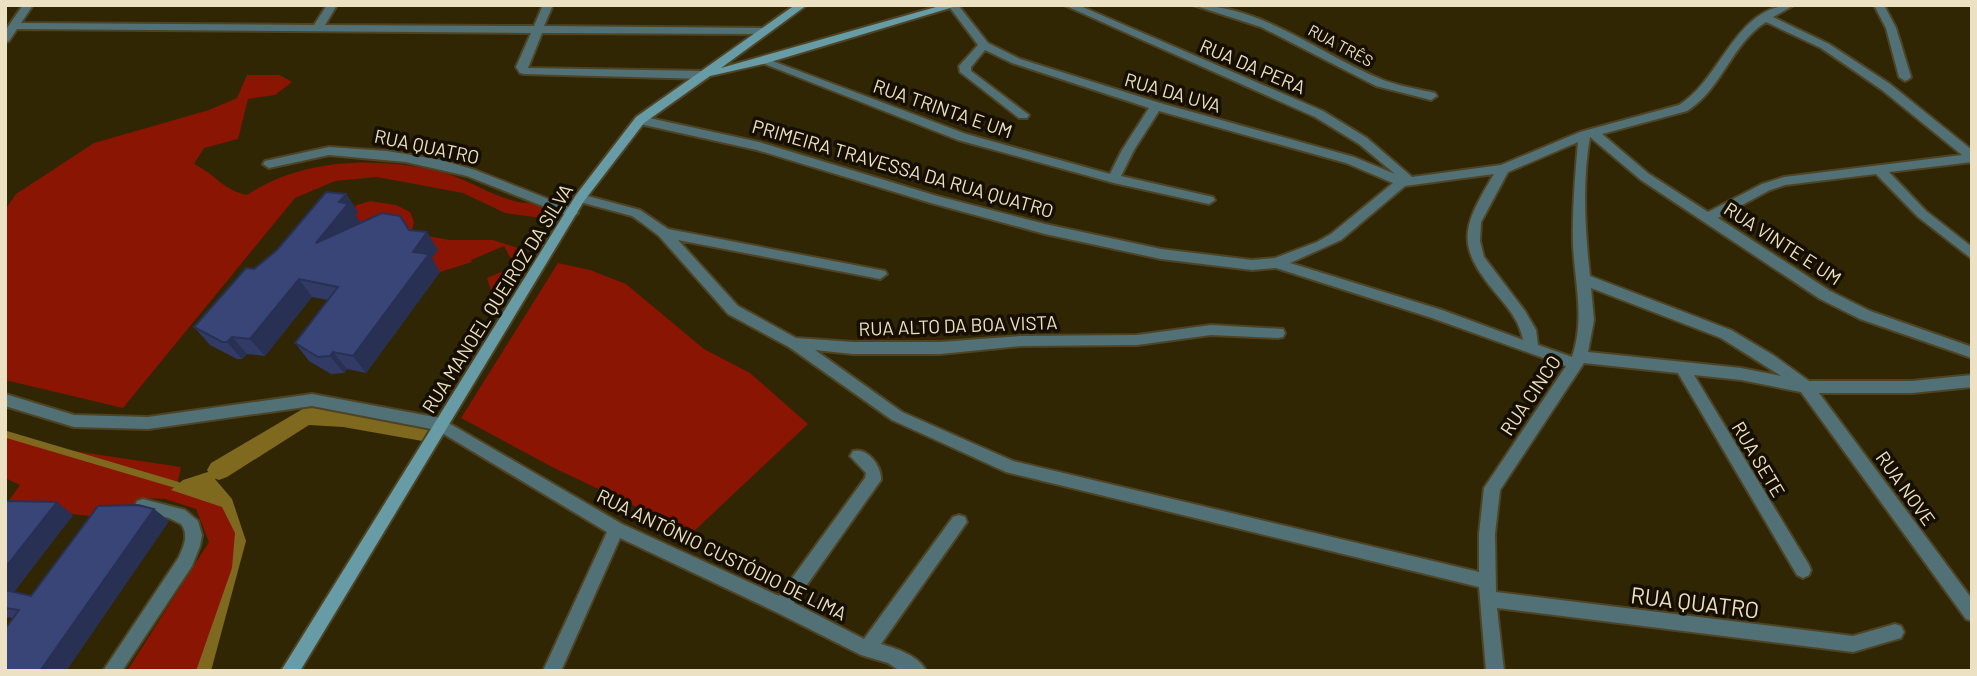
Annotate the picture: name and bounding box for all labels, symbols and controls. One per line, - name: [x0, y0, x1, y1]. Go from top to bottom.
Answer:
- street label: RUA TRÊS: [1305, 20, 1377, 70]
- street label: RUA DA PERA: [1197, 33, 1309, 99]
- street label: RUA DA UVA: [1122, 67, 1224, 117]
- street label: RUA TRINTA E UM: [870, 73, 1016, 143]
- street label: PRIMEIRA TRAVESSA DA RUA QUATRO: [750, 114, 1056, 222]
- street label: RUA QUATRO: [372, 124, 482, 168]
- street label: RUA MANOEL QUEIROZ DA SILVA: [417, 179, 577, 417]
- street label: RUA VINTE E UM: [1720, 196, 1846, 290]
- street label: RUA ALTO DA BOA VISTA: [858, 310, 1058, 340]
- street label: RUA CINCO: [1495, 351, 1565, 439]
- street label: RUA SETE: [1728, 417, 1790, 501]
- street label: RUA NOVE: [1871, 446, 1941, 530]
- street label: RUA ANTÔNIO CUSTÓDIO DE LIMA: [593, 483, 851, 625]
- street label: RUA QUATRO: [1629, 580, 1761, 624]

